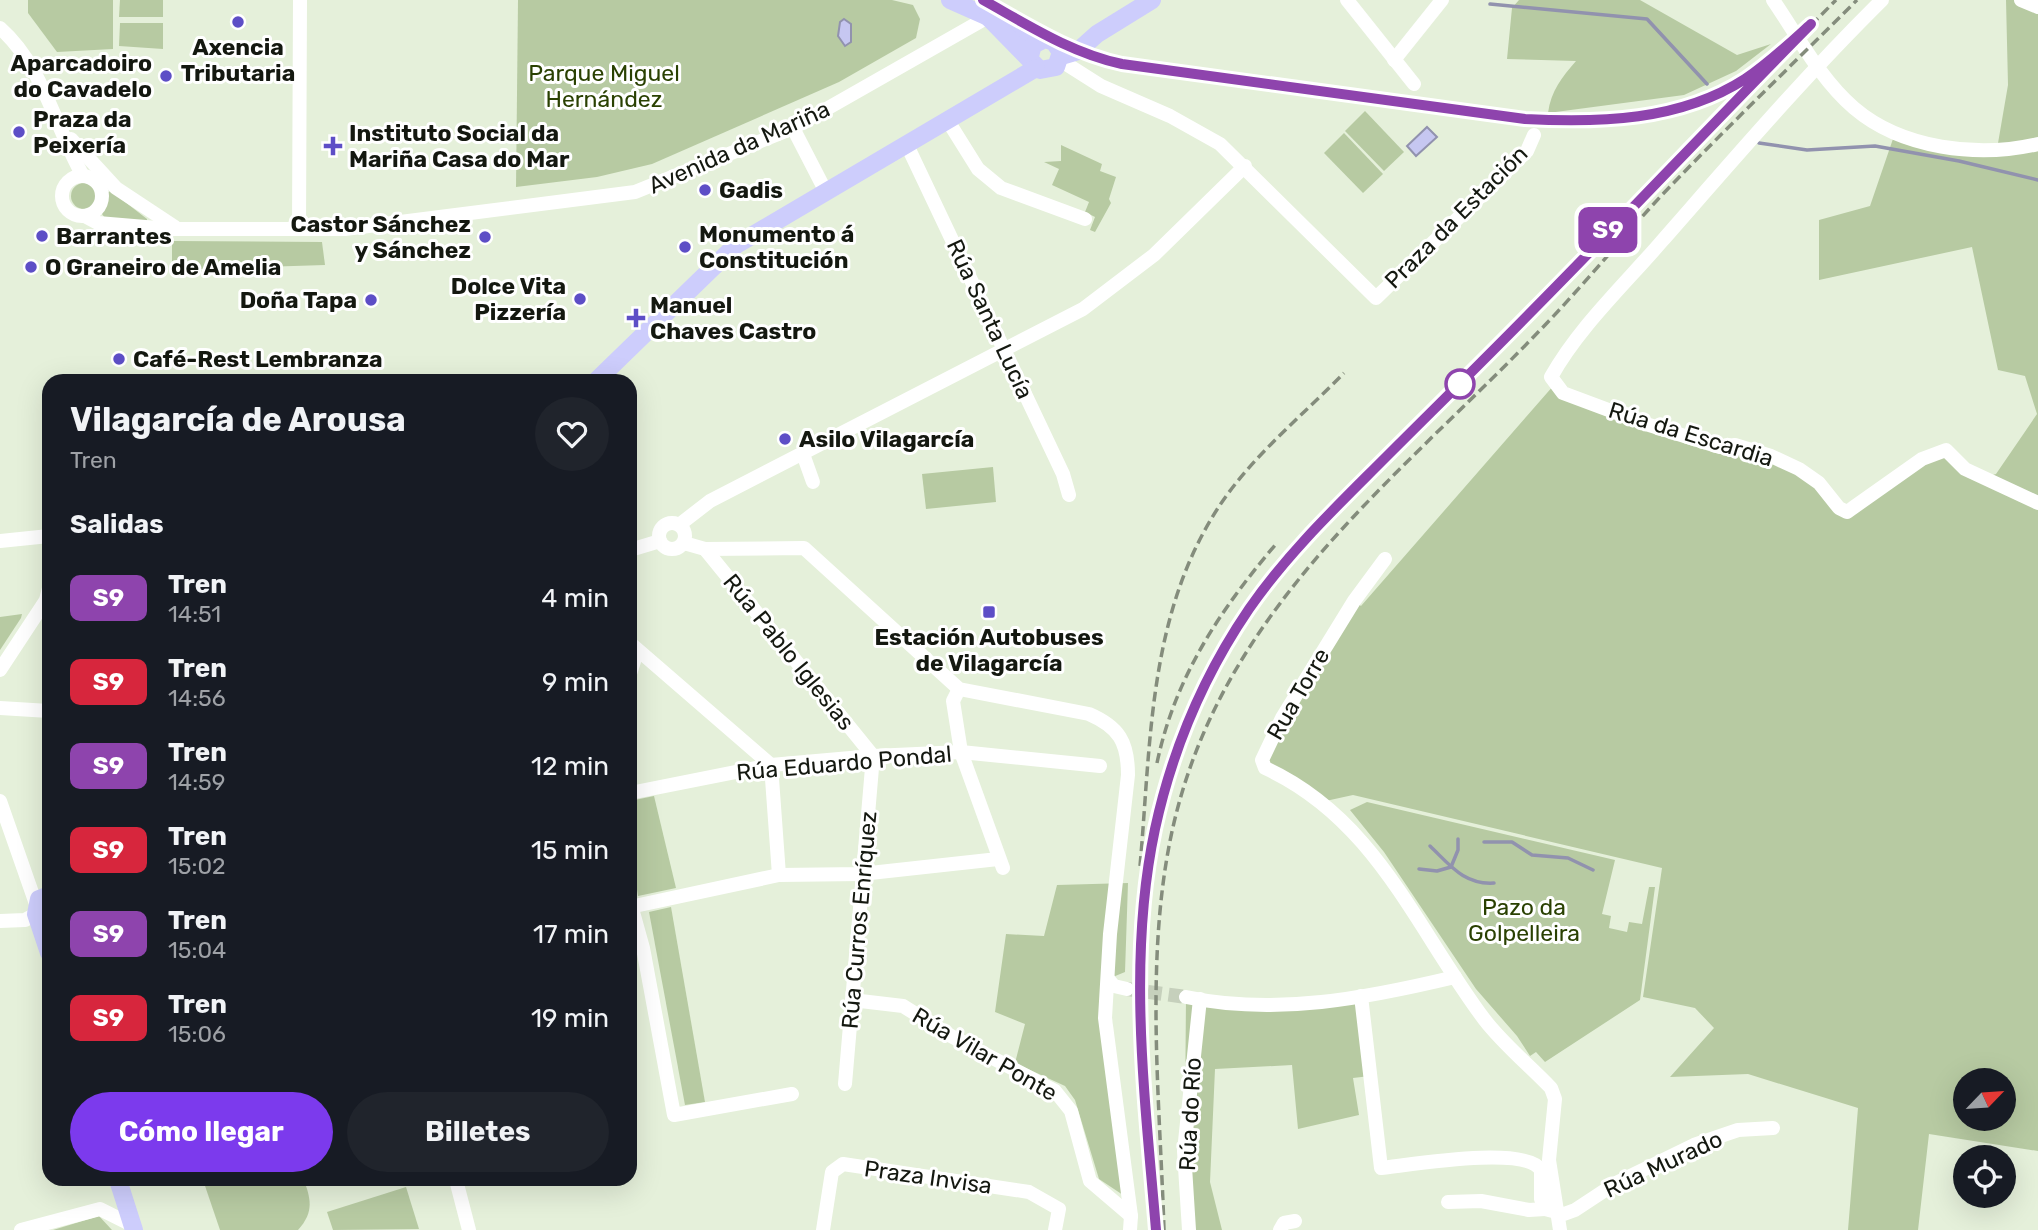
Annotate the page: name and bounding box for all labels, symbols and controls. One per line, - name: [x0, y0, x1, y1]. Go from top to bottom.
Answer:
- marker: Axencia Tributaria: [230, 14, 246, 30]
- place label: Axencia Tributaria: [181, 33, 295, 87]
- place label: Aparcadoiro do Cavadelo: [10, 49, 152, 103]
- park label: Parque Miguel Hernández: [528, 59, 680, 113]
- marker: Aparcadoiro do Cavadelo: [158, 68, 174, 84]
- street label: Avenida da Mariña: [644, 94, 834, 200]
- place label: Praza da Peixería: [33, 105, 132, 159]
- place label: Instituto Social da Mariña Casa do Mar: [349, 119, 570, 173]
- marker: Praza da Peixería: [11, 124, 27, 140]
- marker: Instituto Social da Mariña Casa do Mar: [323, 136, 343, 156]
- street label: Praza da Estación: [1379, 140, 1533, 294]
- place label: Gadis: [719, 176, 783, 204]
- marker: Gadis: [697, 182, 713, 198]
- line badge: S9: [1576, 207, 1640, 253]
- place label: Castor Sánchez y Sánchez: [290, 210, 471, 264]
- text: S9: [1592, 216, 1624, 244]
- place label: Monumento á Constitución: [699, 220, 854, 274]
- place label: Barrantes: [56, 222, 172, 250]
- marker: Barrantes: [34, 228, 50, 244]
- marker: Castor Sánchez y Sánchez: [477, 229, 493, 245]
- street label: Rúa Santa Lucía: [941, 235, 1039, 403]
- marker: Monumento á Constitución: [677, 239, 693, 255]
- place label: O Graneiro de Amelia: [45, 253, 281, 281]
- marker: O Graneiro de Amelia: [23, 259, 39, 275]
- place label: Dolce Vita Pizzería: [451, 272, 566, 326]
- place label: Doña Tapa: [240, 286, 357, 314]
- marker: Dolce Vita Pizzería: [572, 291, 588, 307]
- place label: Manuel Chaves Castro: [650, 291, 816, 345]
- marker: Doña Tapa: [363, 292, 379, 308]
- marker: Manuel Chaves Castro: [628, 310, 644, 326]
- place label: Café-Rest Lembranza: [133, 345, 383, 373]
- marker: Café-Rest Lembranza: [111, 351, 127, 367]
- unlabelled marker: [1445, 369, 1475, 399]
- street label: Rúa da Escardia: [1605, 396, 1777, 472]
- button: heart: [535, 397, 609, 471]
- text: Vilagarcía de Arousa: [70, 400, 406, 439]
- place label: Asilo Vilagarcía: [799, 425, 974, 453]
- marker: Asilo Vilagarcía: [777, 431, 793, 447]
- text: Tren: [70, 446, 117, 474]
- text: Salidas: [70, 509, 164, 540]
- street label: Rúa Pablo Iglesias: [717, 568, 861, 736]
- text: Tren: [168, 569, 227, 600]
- text: 4 min: [541, 583, 609, 614]
- text: S9: [93, 584, 124, 612]
- text: 14:51: [168, 600, 221, 628]
- marker: Estación Autobuses de Vilagarcía: [981, 604, 997, 620]
- place label: Estación Autobuses de Vilagarcía: [874, 623, 1104, 677]
- street label: Rua Torre: [1261, 643, 1335, 745]
- text: Tren: [168, 653, 227, 684]
- text: 9 min: [542, 667, 609, 698]
- text: S9: [93, 668, 124, 696]
- text: 14:56: [168, 684, 226, 712]
- text: Tren: [168, 737, 227, 768]
- street label: Rúa Eduardo Pondal: [735, 740, 953, 786]
- text: 12 min: [531, 751, 609, 782]
- text: S9: [93, 752, 124, 780]
- text: 14:59: [168, 768, 225, 796]
- street label: Rúa Curros Enríquez: [836, 810, 882, 1030]
- text: Tren: [168, 821, 227, 852]
- text: 15 min: [531, 835, 609, 866]
- text: S9: [93, 836, 124, 864]
- text: 15:02: [168, 852, 226, 880]
- park label: Pazo da Golpelleira: [1468, 893, 1580, 947]
- text: Tren: [168, 905, 227, 936]
- text: 17 min: [533, 919, 609, 950]
- text: S9: [93, 920, 124, 948]
- text: 15:04: [168, 936, 226, 964]
- text: Tren: [168, 989, 227, 1020]
- street label: Rúa Vilar Ponte: [908, 1001, 1062, 1107]
- text: 19 min: [531, 1003, 609, 1034]
- text: S9: [93, 1004, 124, 1032]
- text: 15:06: [168, 1020, 226, 1048]
- street label: Rúa do Río: [1173, 1057, 1207, 1171]
- north arrow: [1953, 1068, 2016, 1130]
- map controls: [1953, 1068, 2016, 1208]
- button: Cómo llegar: [70, 1092, 333, 1172]
- button: Billetes: [347, 1092, 609, 1172]
- street label: Rúa Murado: [1599, 1124, 1727, 1204]
- button: locate: [1953, 1145, 2016, 1208]
- street label: Praza Invisa: [862, 1154, 994, 1200]

